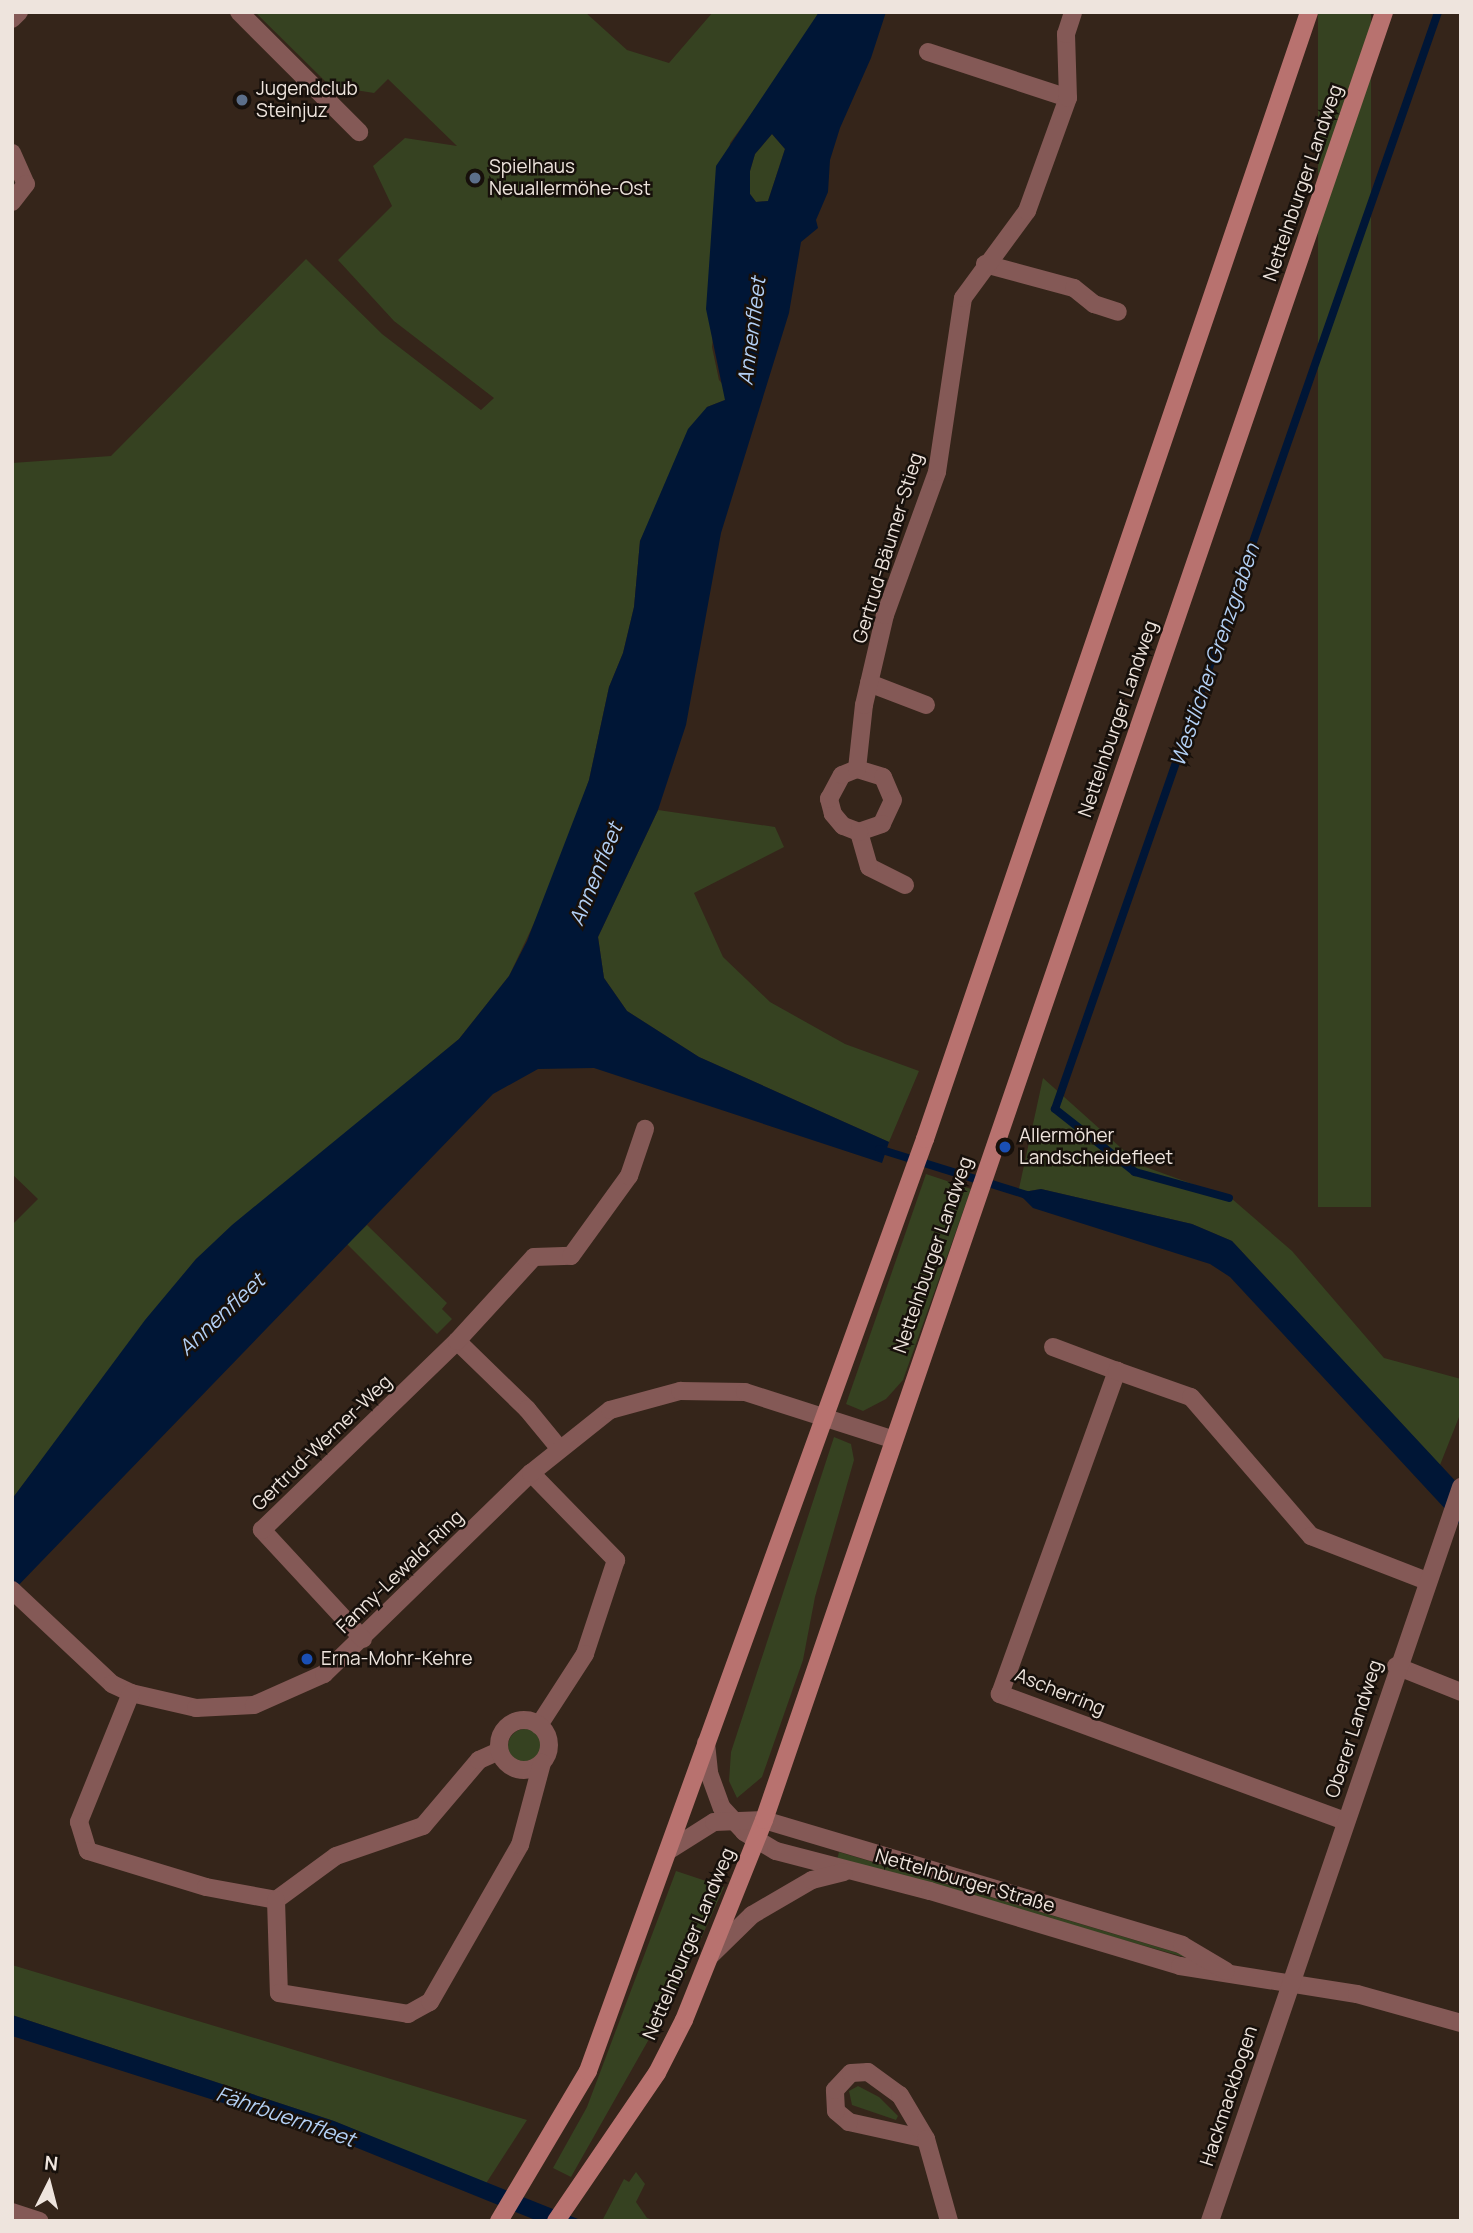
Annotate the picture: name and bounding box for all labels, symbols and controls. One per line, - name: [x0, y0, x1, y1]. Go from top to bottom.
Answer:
- place label: Jugendclub Steinjuz: [256, 78, 358, 122]
- street label: Nettelnburger Landweg: [1259, 82, 1347, 284]
- marker: Jugendclub Steinjuz: [234, 92, 250, 108]
- place label: Spielhaus Neuallermöhe-Ost: [489, 156, 651, 200]
- marker: Spielhaus Neuallermöhe-Ost: [467, 170, 483, 186]
- water label: Annenfleet: [732, 276, 770, 386]
- street label: Gertrud-Bäumer-Stieg: [848, 450, 928, 646]
- water label: Westlicher Grenzgraben: [1164, 540, 1264, 770]
- street label: Nettelnburger Landweg: [1074, 618, 1162, 820]
- water label: Annenfleet: [563, 819, 627, 929]
- place label: Allermöher Landscheidefleet: [1019, 1125, 1173, 1169]
- marker: Allermöher Landscheidefleet: [997, 1139, 1013, 1155]
- street label: Nettelnburger Landweg: [889, 1154, 977, 1356]
- water label: Annenfleet: [173, 1268, 269, 1360]
- street label: Gertrud-Werner-Weg: [247, 1370, 397, 1516]
- street label: Fanny-Lewald-Ring: [332, 1506, 468, 1638]
- place label: Erna-Mohr-Kehre: [321, 1648, 472, 1670]
- marker: Erna-Mohr-Kehre: [299, 1651, 315, 1667]
- street label: Oberer Landweg: [1321, 1657, 1387, 1801]
- street label: Ascherring: [1011, 1664, 1109, 1720]
- street label: Nettelnburger Straße: [873, 1844, 1057, 1918]
- street label: Nettelnburger Landweg: [638, 1845, 740, 2043]
- street label: Hackmackbogen: [1196, 2023, 1262, 2169]
- water label: Fährbuernfleet: [213, 2080, 359, 2152]
- north arrow: [14, 2149, 84, 2219]
- text: N: [43, 2149, 59, 2177]

